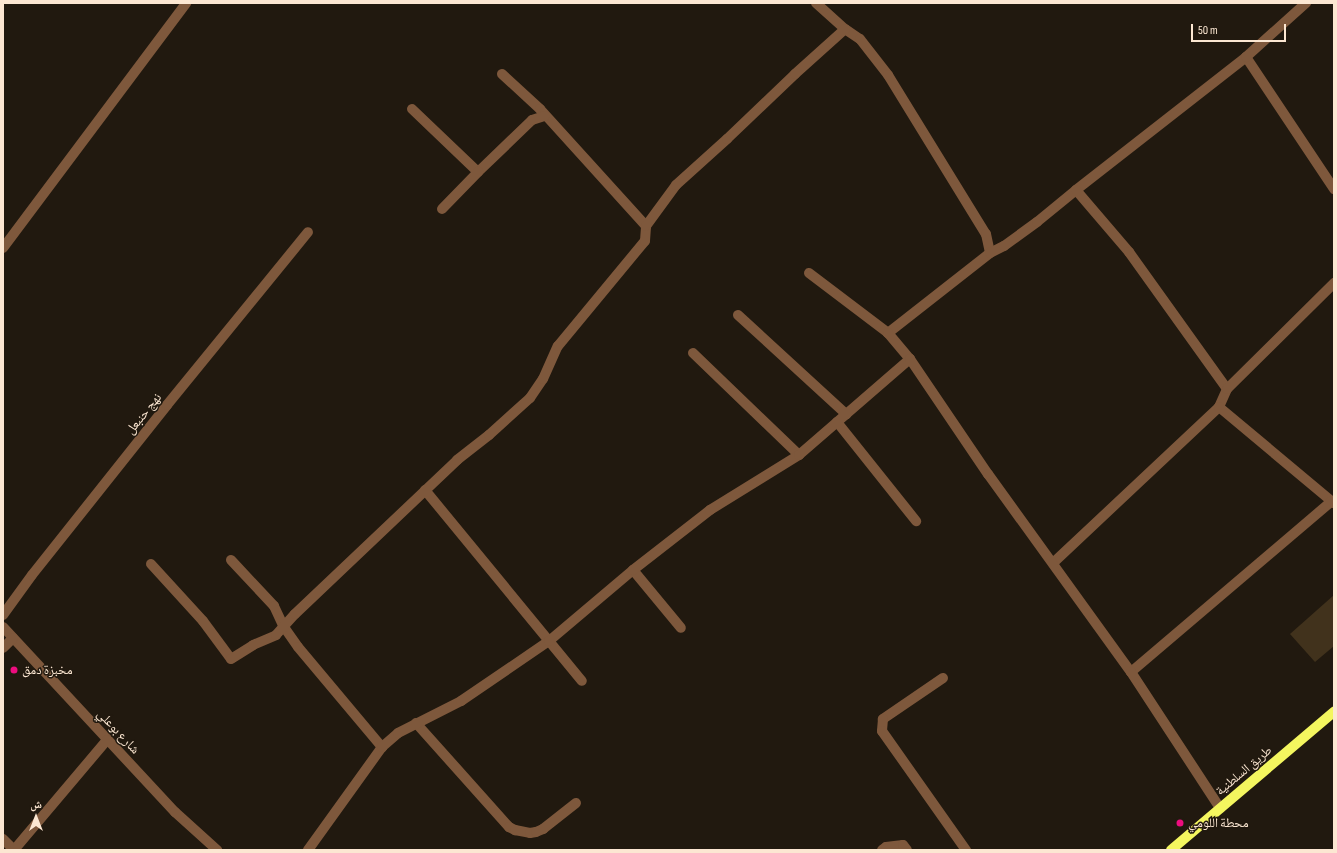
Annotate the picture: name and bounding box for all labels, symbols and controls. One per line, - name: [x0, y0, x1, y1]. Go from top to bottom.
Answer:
- scale bar: [1193, 16, 1288, 42]
- text: 50 m: [1198, 23, 1218, 38]
- street label: نهج حنبعل: [123, 390, 165, 438]
- place label: مخبزة دمق: [22, 662, 73, 678]
- marker: مخبزة دمق: [9, 665, 19, 675]
- street label: شارع بوعلي: [93, 707, 143, 757]
- street label: طريق السلطنية: [1213, 743, 1275, 799]
- north arrow: [16, 797, 56, 837]
- text: ش: [30, 798, 42, 811]
- place label: محطة اللومي: [1188, 815, 1249, 831]
- marker: محطة اللومي: [1175, 818, 1185, 828]

